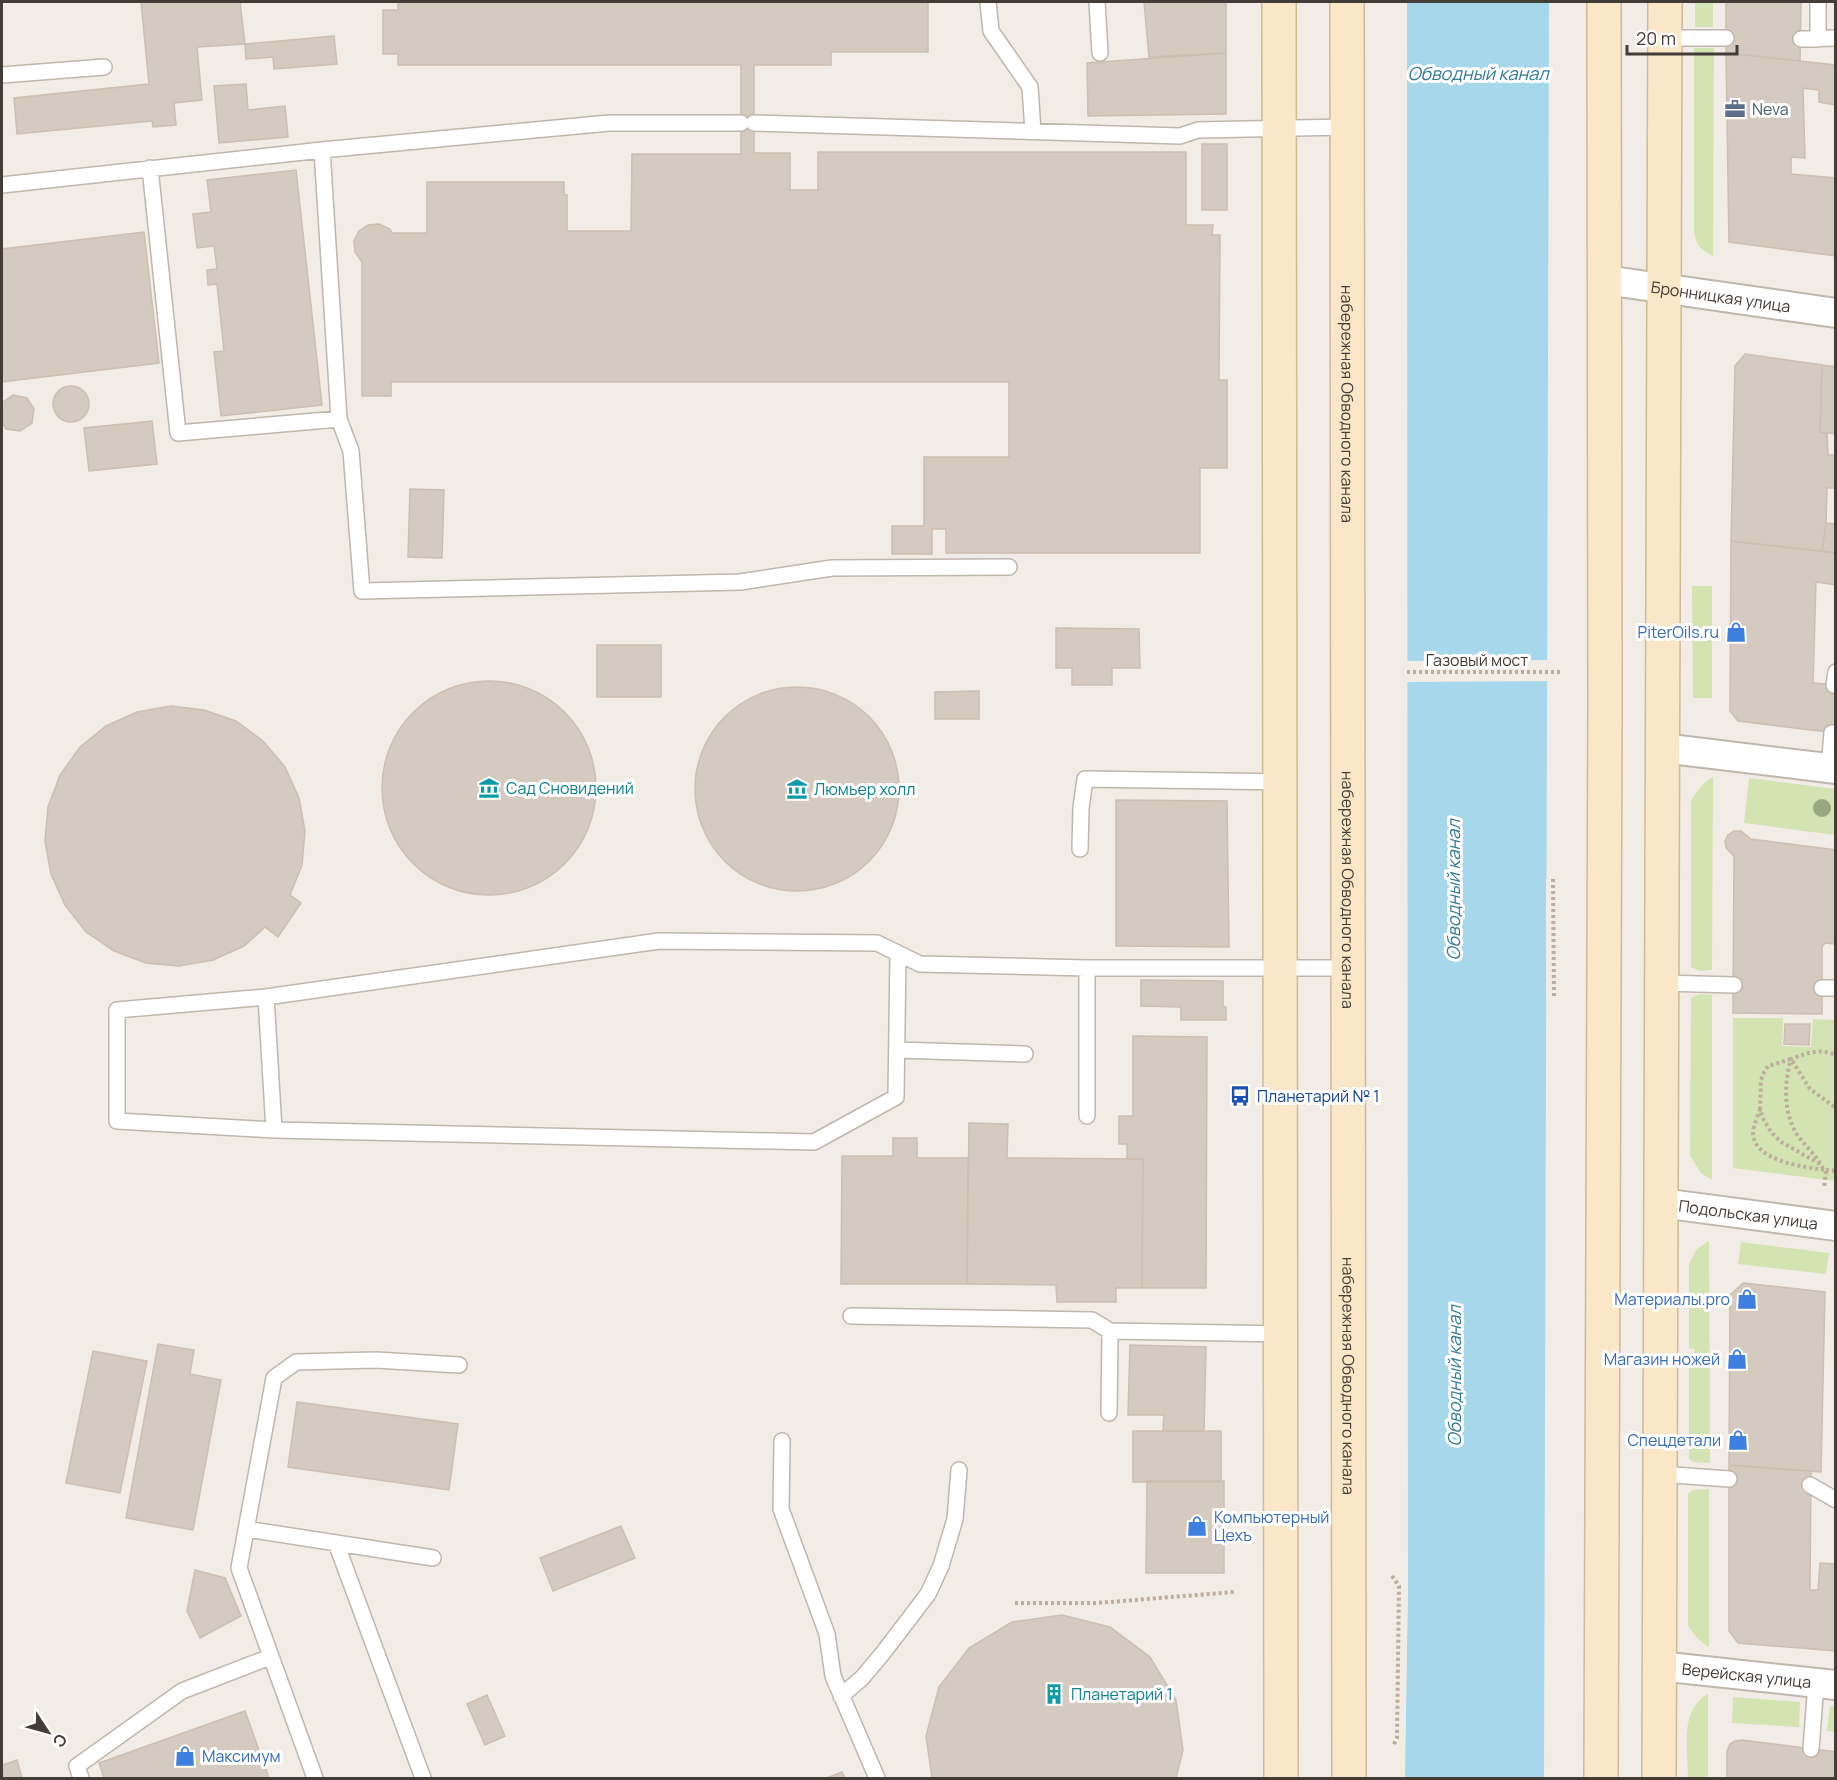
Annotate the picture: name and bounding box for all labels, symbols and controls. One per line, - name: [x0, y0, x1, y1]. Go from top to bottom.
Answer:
- scale bar: [1627, 18, 1736, 56]
- text: 20 m: [1636, 26, 1676, 50]
- water label: Обводный канал: [1407, 61, 1550, 85]
- office icon: Neva: [1723, 97, 1747, 121]
- place label: Neva: [1752, 98, 1789, 120]
- street label: Бронницкая улица: [1650, 276, 1792, 317]
- street label: набережная Обводного канала: [1336, 285, 1359, 523]
- shop icon: PiterOils.ru: [1724, 620, 1748, 644]
- place label: PiterOils.ru: [1638, 621, 1719, 643]
- street label: Газовый мост: [1426, 649, 1528, 671]
- street label: набережная Обводного канала: [1337, 771, 1359, 1009]
- museum icon: Сад Сновидений: [477, 776, 501, 800]
- place label: Сад Сновидений: [506, 777, 634, 799]
- museum icon: Люмьер холл: [785, 777, 809, 801]
- place label: Люмьер холл: [814, 778, 915, 800]
- water label: Обводный канал: [1441, 818, 1465, 961]
- bus stop icon: Планетарий № 1: [1228, 1084, 1252, 1108]
- place label: Планетарий № 1: [1257, 1085, 1380, 1107]
- street label: Подольская улица: [1677, 1194, 1819, 1235]
- street label: набережная Обводного канала: [1337, 1257, 1360, 1495]
- shop icon: Материалы.pro: [1735, 1287, 1759, 1311]
- place label: Материалы.pro: [1614, 1288, 1730, 1310]
- water label: Обводный канал: [1442, 1304, 1466, 1447]
- shop icon: Магазин ножей: [1725, 1347, 1749, 1371]
- place label: Магазин ножей: [1604, 1348, 1720, 1370]
- shop icon: Спецдетали: [1726, 1428, 1750, 1452]
- place label: Спецдетали: [1627, 1429, 1721, 1451]
- place label: Компьютерный Цехъ: [1214, 1506, 1329, 1546]
- shop icon: Компьютерный Цехъ: [1185, 1514, 1209, 1538]
- street label: Верейская улица: [1681, 1658, 1812, 1693]
- building icon: Планетарий 1: [1042, 1682, 1066, 1706]
- place label: Планетарий 1: [1071, 1683, 1173, 1705]
- north arrow: [18, 1702, 78, 1762]
- text: С: [48, 1730, 73, 1752]
- shop icon: Максимум: [173, 1744, 197, 1768]
- place label: Максимум: [202, 1745, 281, 1767]

